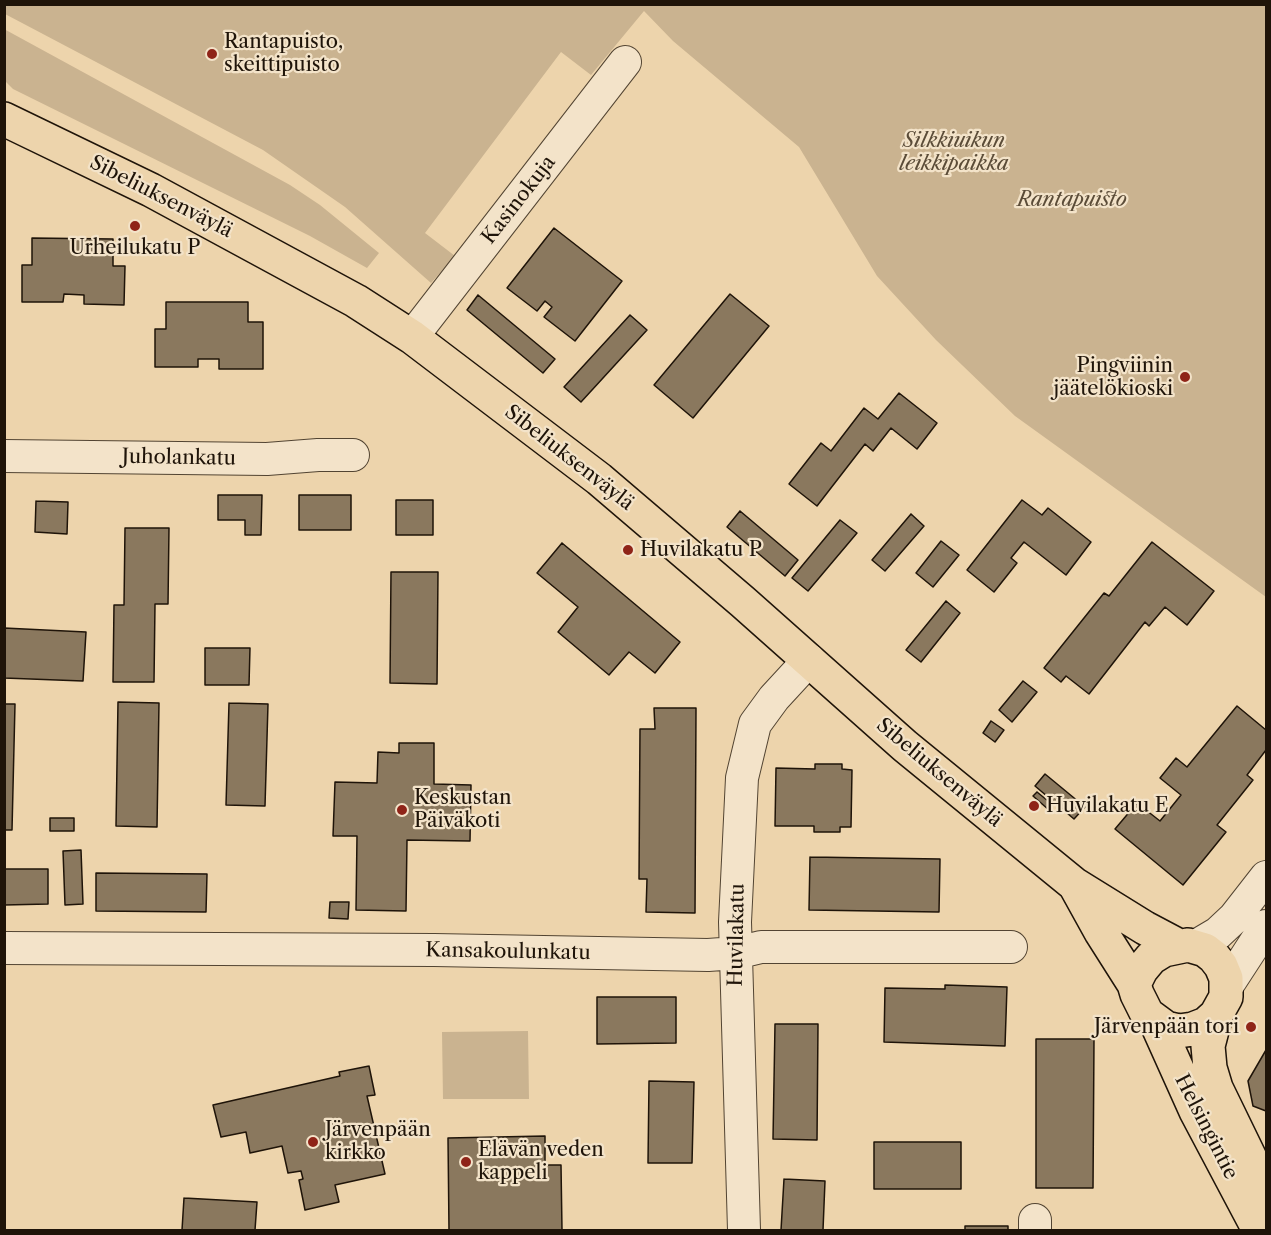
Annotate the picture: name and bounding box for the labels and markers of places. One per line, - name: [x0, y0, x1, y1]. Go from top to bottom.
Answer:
- place label: Rantapuisto, skeittipuisto: [224, 30, 343, 77]
- marker: Rantapuisto, skeittipuisto: [205, 47, 219, 61]
- marker: Urheilukatu P: [128, 219, 142, 233]
- place label: Urheilukatu P: [69, 236, 201, 260]
- place label: Pingviinin jäätelökioski: [1053, 354, 1173, 401]
- marker: Pingviinin jäätelökioski: [1178, 370, 1192, 384]
- place label: Huvilakatu P: [640, 538, 762, 562]
- marker: Huvilakatu P: [621, 543, 635, 557]
- place label: Keskustan Päiväkoti: [414, 786, 512, 833]
- place label: Huvilakatu E: [1046, 794, 1169, 818]
- marker: Huvilakatu E: [1027, 799, 1041, 813]
- marker: Keskustan Päiväkoti: [395, 803, 409, 817]
- place label: Järvenpään tori: [1094, 1015, 1239, 1039]
- marker: Järvenpään tori: [1244, 1020, 1258, 1034]
- place label: Järvenpään kirkko: [325, 1118, 431, 1165]
- marker: Järvenpään kirkko: [306, 1135, 320, 1149]
- place label: Elävän veden kappeli: [478, 1138, 604, 1185]
- marker: Elävän veden kappeli: [459, 1155, 473, 1169]

